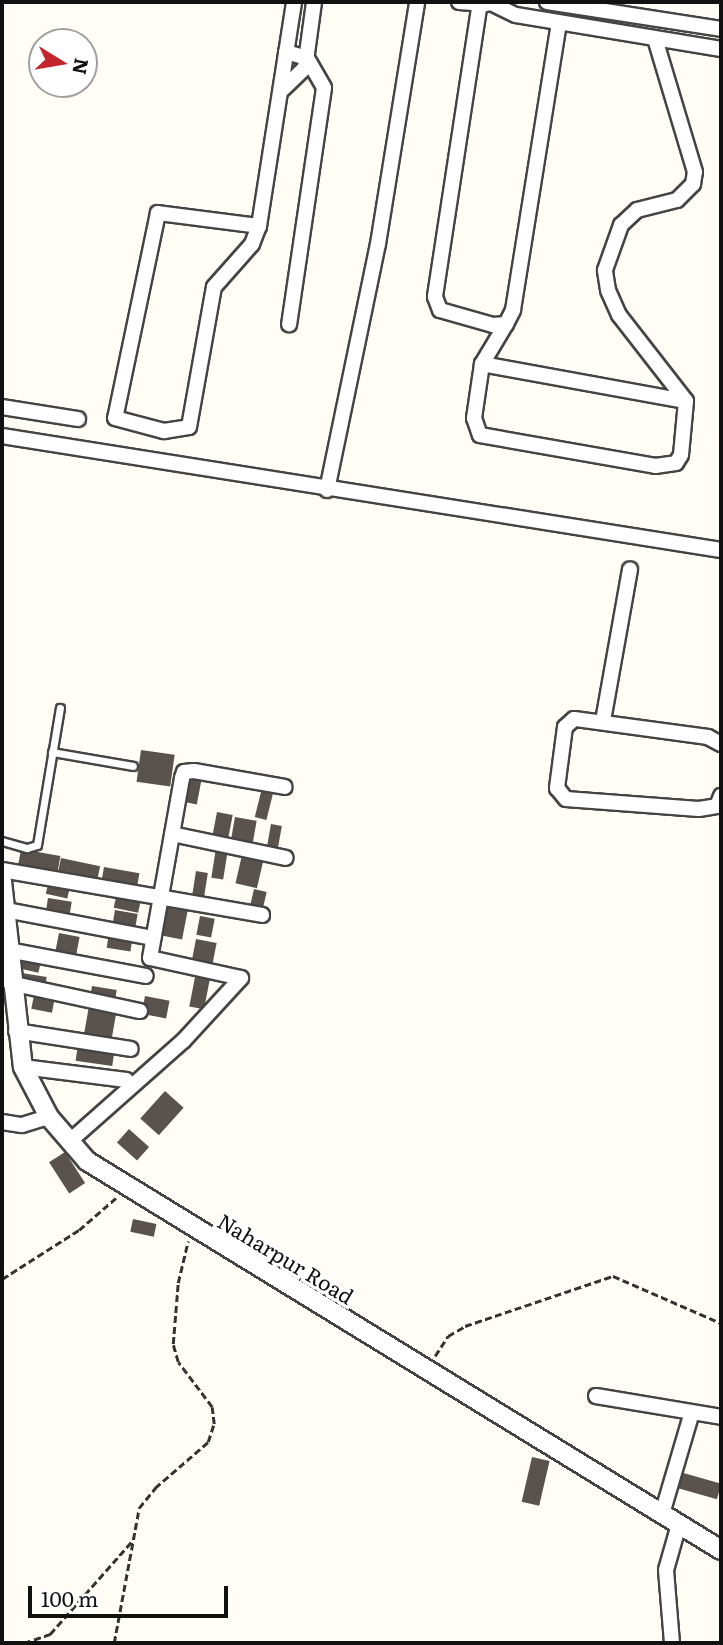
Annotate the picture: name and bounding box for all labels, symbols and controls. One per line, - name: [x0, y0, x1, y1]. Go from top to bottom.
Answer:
- north arrow: [28, 28, 98, 98]
- text: N: [66, 56, 97, 77]
- street label: Naharpur Road: [214, 1208, 358, 1308]
- scale bar: [32, 1572, 231, 1616]
- text: 100 m: [41, 1582, 98, 1613]

